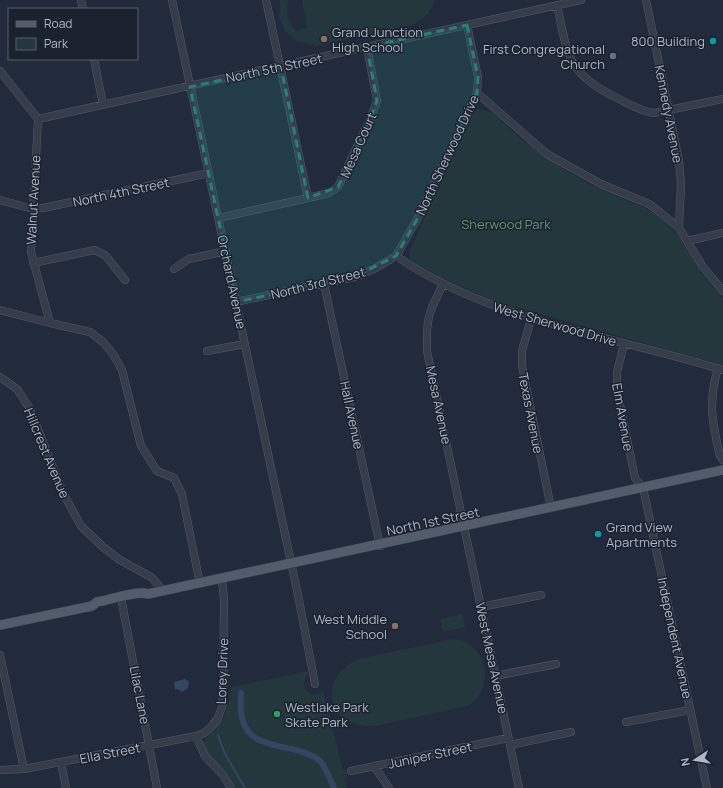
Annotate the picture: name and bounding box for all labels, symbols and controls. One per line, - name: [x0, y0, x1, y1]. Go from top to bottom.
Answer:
- legend: [8, 8, 138, 60]
- text: Road: [44, 15, 72, 32]
- place label: Grand Junction High School: [332, 23, 423, 56]
- place label: 800 Building: [631, 32, 705, 50]
- marker: Grand Junction High School: [319, 34, 329, 44]
- text: Park: [44, 35, 69, 52]
- marker: 800 Building: [708, 36, 718, 46]
- place label: First Congregational Church: [483, 40, 605, 73]
- street label: North 5th Street: [224, 49, 324, 87]
- marker: First Congregational Church: [608, 51, 618, 61]
- street label: Kennedy Avenue: [651, 64, 687, 165]
- street label: North Sherwood Drive: [411, 92, 483, 218]
- street label: Mesa Court: [336, 109, 380, 181]
- street label: Walnut Avenue: [22, 154, 44, 245]
- street label: North 4th Street: [71, 173, 171, 211]
- park label: Sherwood Park: [461, 215, 551, 233]
- street label: Orchard Avenue: [213, 233, 251, 331]
- street label: North 3rd Street: [269, 263, 367, 303]
- street label: West Sherwood Drive: [491, 298, 619, 350]
- street label: Mesa Avenue: [422, 364, 456, 446]
- street label: Texas Avenue: [514, 371, 548, 455]
- street label: Hall Avenue: [336, 379, 368, 451]
- street label: Elm Avenue: [608, 382, 638, 453]
- street label: Hillcrest Avenue: [20, 405, 74, 501]
- street label: North 1st Street: [385, 502, 481, 540]
- place label: Grand View Apartments: [606, 518, 677, 551]
- marker: Grand View Apartments: [593, 529, 603, 539]
- street label: Independent Avenue: [653, 576, 697, 701]
- street label: West Mesa Avenue: [471, 601, 513, 716]
- place label: West Middle School: [313, 610, 387, 643]
- marker: West Middle School: [390, 621, 400, 631]
- street label: Lorey Drive: [212, 637, 232, 704]
- street label: Lilac Lane: [126, 664, 155, 726]
- place label: Westlake Park Skate Park: [285, 698, 369, 731]
- marker: Westlake Park Skate Park: [272, 709, 282, 719]
- street label: Juniper Street: [386, 737, 474, 773]
- street label: Ella Street: [78, 738, 142, 768]
- north arrow: [675, 740, 715, 780]
- text: N: [677, 757, 693, 768]

